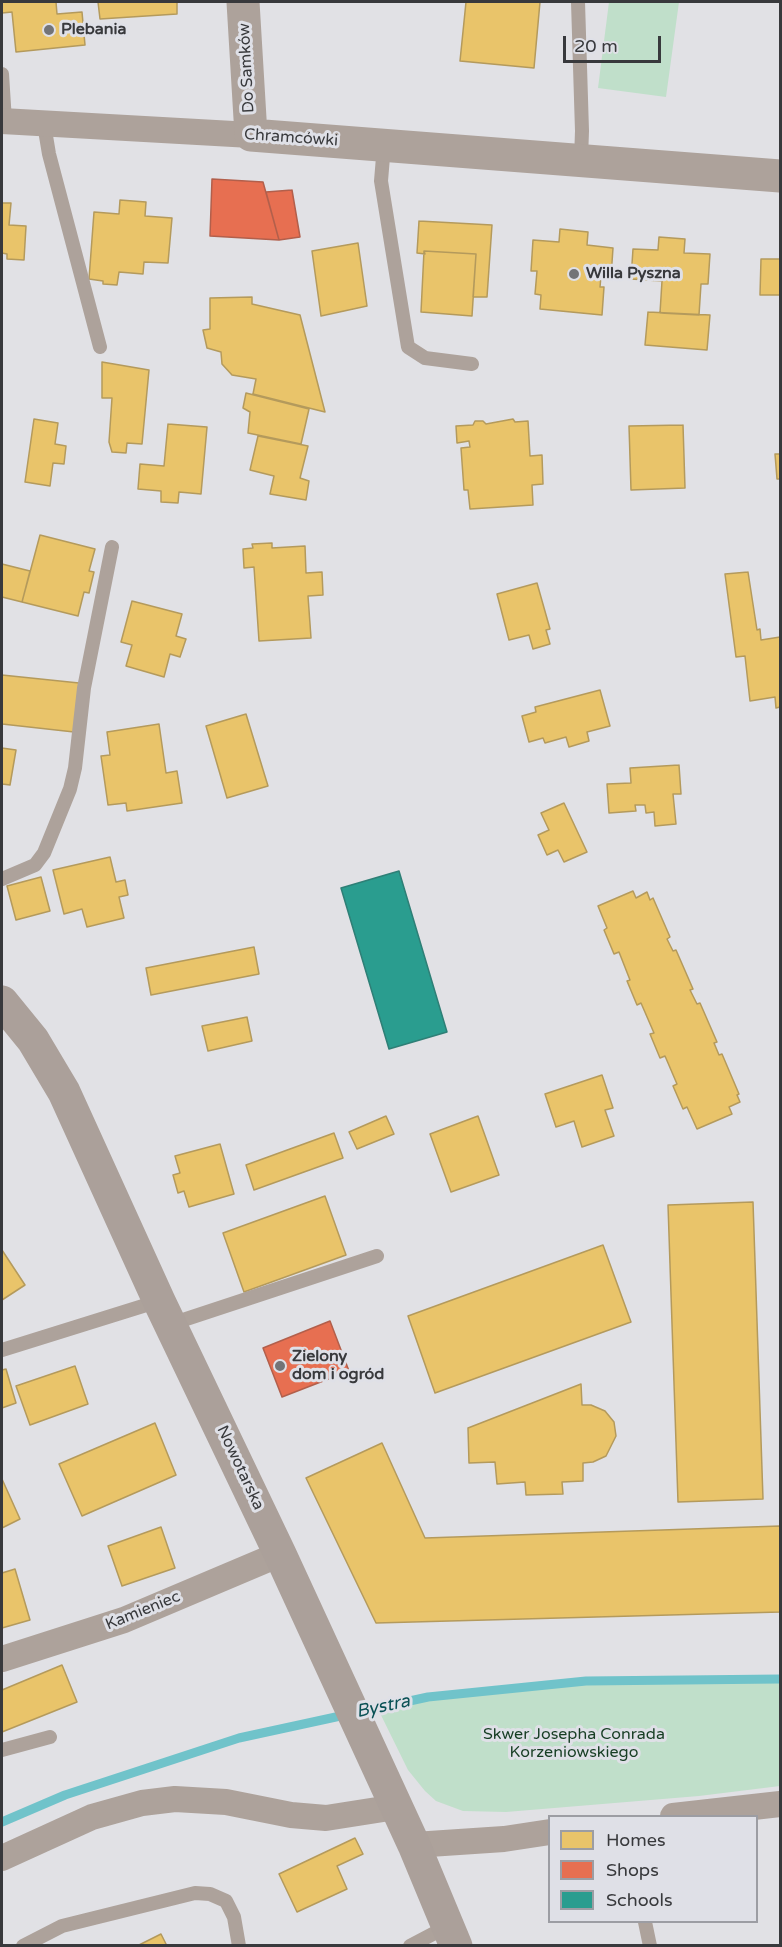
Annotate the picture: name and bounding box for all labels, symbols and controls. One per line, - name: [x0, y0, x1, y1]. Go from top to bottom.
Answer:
- place label: Plebania: [61, 20, 127, 40]
- marker: Plebania: [42, 23, 56, 37]
- street label: Do Samków: [235, 23, 259, 113]
- scale bar: [566, 24, 664, 62]
- text: 20 m: [574, 35, 618, 57]
- street label: Chramcówki: [243, 125, 339, 151]
- place label: Willa Pyszna: [586, 264, 681, 284]
- marker: Willa Pyszna: [567, 267, 581, 281]
- place label: Zielony dom i ogród: [292, 1347, 384, 1385]
- marker: Zielony dom i ogród: [273, 1359, 287, 1373]
- street label: Nowotarska: [212, 1423, 268, 1513]
- street label: Kamieniec: [103, 1587, 183, 1635]
- water label: Bystra: [354, 1691, 412, 1723]
- park label: Skwer Josepha Conrada Korzeniowskiego: [483, 1725, 665, 1763]
- legend: [548, 1815, 758, 1923]
- text: Homes: [606, 1829, 666, 1851]
- text: Shops: [606, 1859, 659, 1881]
- text: Schools: [606, 1889, 673, 1911]

